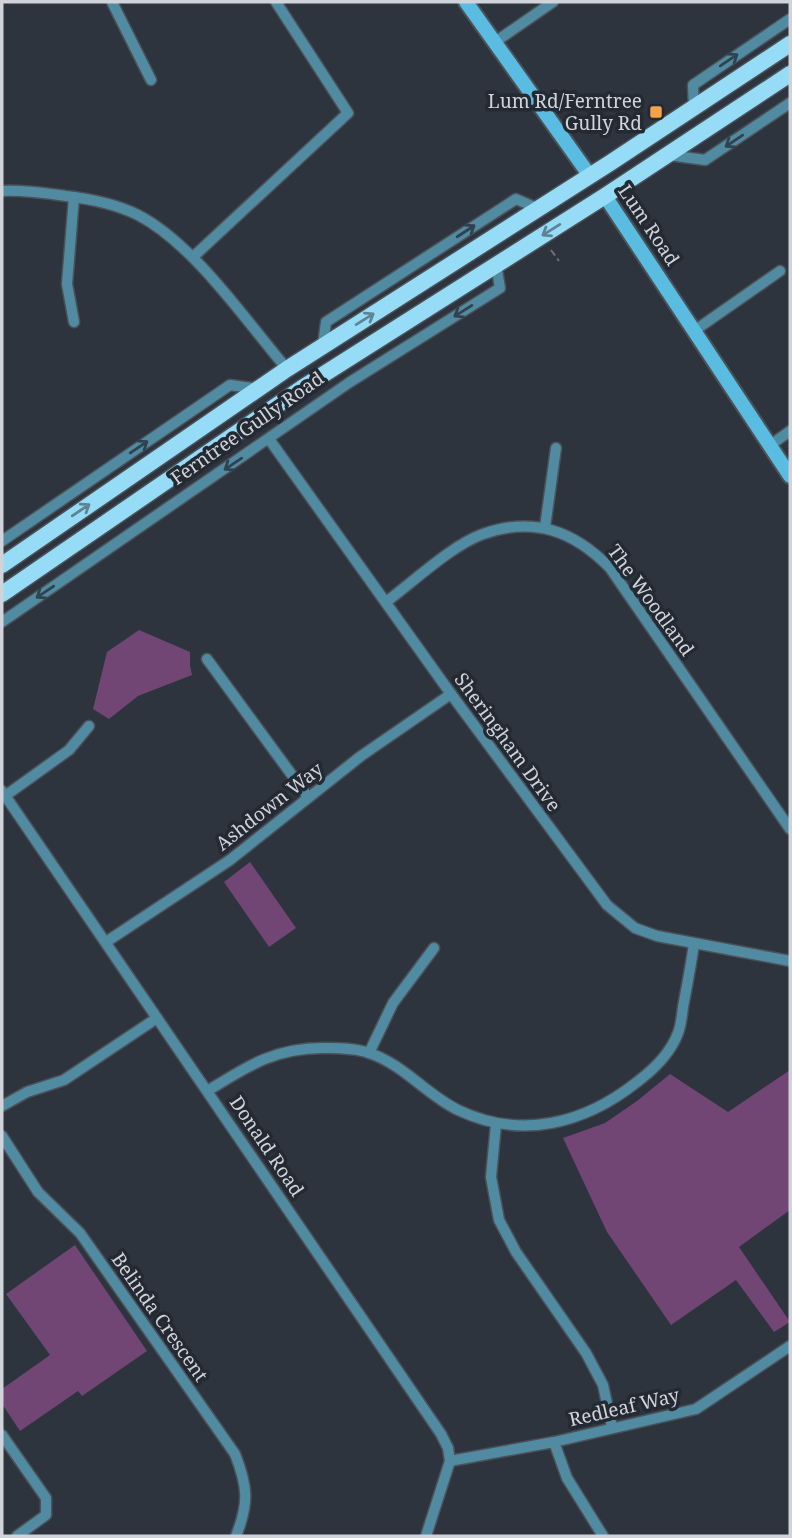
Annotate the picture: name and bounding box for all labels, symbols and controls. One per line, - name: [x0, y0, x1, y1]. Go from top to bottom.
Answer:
- one-way arrow: [719, 53, 739, 67]
- place label: Lum Rd/Ferntree Gully Rd: [488, 88, 642, 136]
- marker: Lum Rd/Ferntree Gully Rd: [648, 104, 664, 120]
- one-way arrow: [724, 134, 744, 148]
- street label: Lum Road: [612, 179, 686, 271]
- one-way arrow: [541, 223, 561, 237]
- one-way arrow: [456, 224, 475, 238]
- one-way arrow: [454, 304, 473, 319]
- one-way arrow: [354, 311, 374, 325]
- street label: Ferntree Gully Road: [165, 365, 329, 491]
- one-way arrow: [129, 440, 148, 454]
- one-way arrow: [224, 457, 243, 471]
- one-way arrow: [71, 503, 91, 517]
- street label: The Woodland: [602, 539, 700, 661]
- one-way arrow: [36, 585, 55, 600]
- street label: Sheringham Drive: [449, 667, 567, 817]
- street label: Ashdown Way: [210, 756, 328, 856]
- street label: Donald Road: [224, 1091, 310, 1202]
- street label: Belinda Crescent: [106, 1247, 214, 1387]
- street label: Redleaf Way: [566, 1382, 682, 1432]

